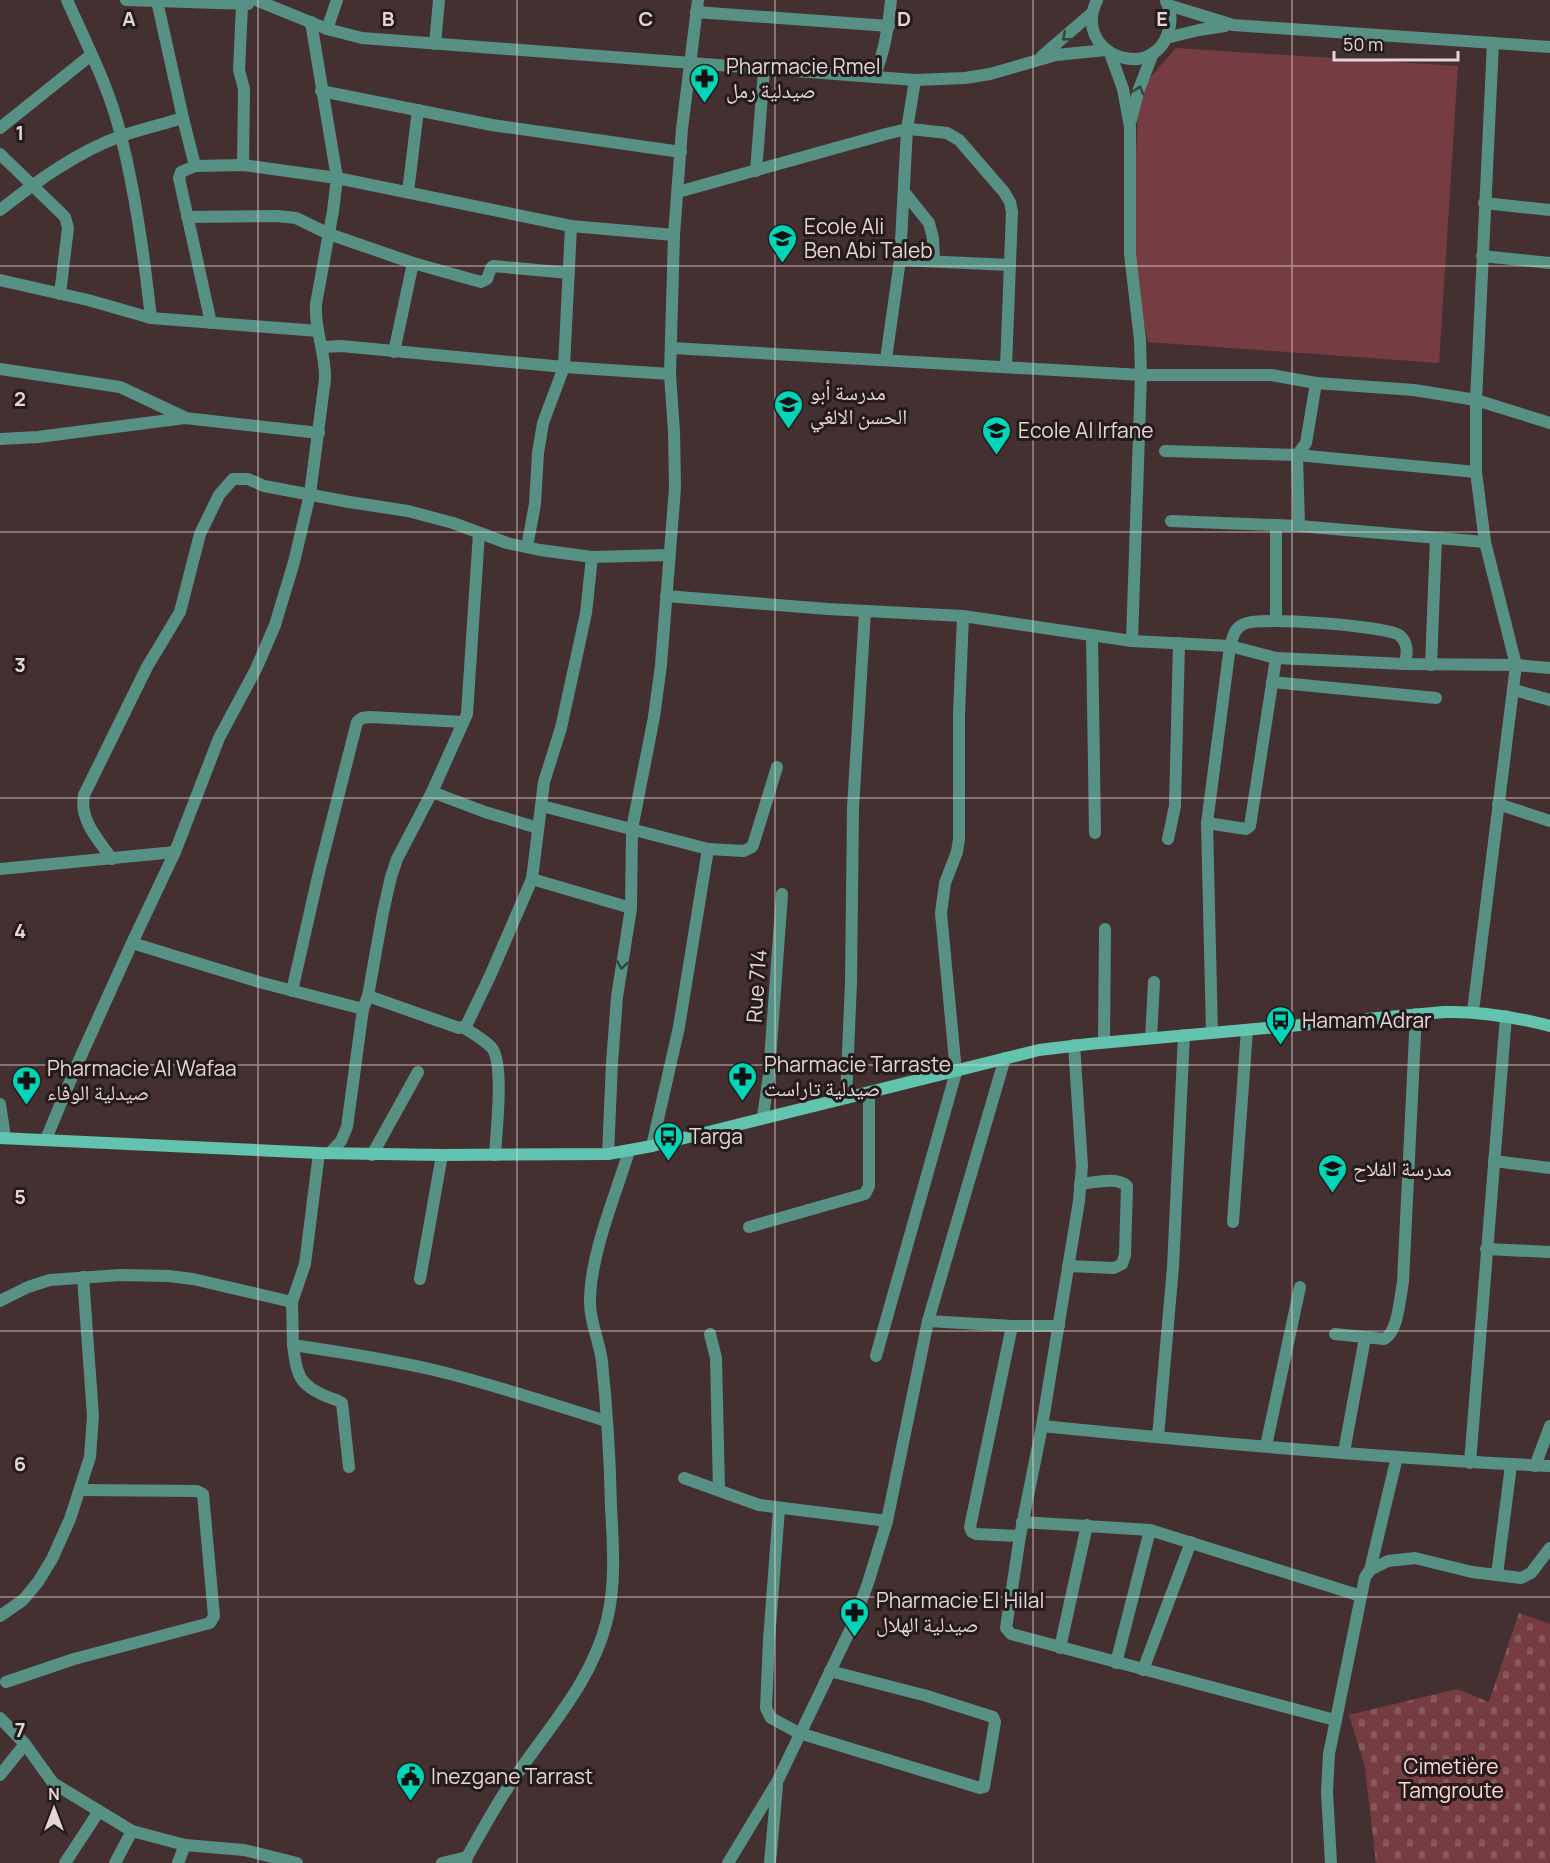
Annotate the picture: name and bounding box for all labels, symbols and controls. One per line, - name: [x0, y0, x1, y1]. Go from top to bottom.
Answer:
- text: A: [122, 5, 136, 32]
- text: B: [382, 5, 395, 32]
- text: C: [639, 5, 653, 32]
- text: D: [897, 5, 911, 32]
- text: E: [1156, 5, 1168, 32]
- scale bar: [1334, 24, 1458, 62]
- one-way arrow: [1062, 29, 1073, 40]
- text: 50 m: [1343, 32, 1383, 56]
- place label: Pharmacie Rmel صيدلية رمل: [726, 52, 881, 104]
- pharmacy icon: Pharmacie Rmel صيدلية رمل: [689, 62, 721, 104]
- one-way arrow: [1132, 85, 1144, 96]
- text: 1: [16, 119, 24, 146]
- place label: Ecole Ali Ben Abi Taleb: [804, 212, 933, 264]
- school or university icon: Ecole Ali Ben Abi Taleb: [767, 222, 799, 264]
- place label: مدرسة أبو الحسن الالغي: [810, 378, 907, 433]
- text: 2: [14, 385, 26, 412]
- school or university icon: مدرسة أبو الحسن الالغي: [773, 388, 805, 430]
- school or university icon: Ecole Al Irfane: [981, 414, 1013, 456]
- place label: Ecole Al Irfane: [1018, 416, 1153, 444]
- text: 3: [14, 651, 26, 678]
- text: 4: [14, 917, 26, 944]
- street label: Rue 714: [739, 948, 773, 1024]
- one-way arrow: [617, 961, 629, 970]
- bus stop icon: Hamam Adrar: [1265, 1004, 1297, 1046]
- place label: Hamam Adrar: [1302, 1006, 1432, 1034]
- place label: Pharmacie Tarraste صيدلية تاراست: [764, 1050, 951, 1102]
- place label: Pharmacie Al Wafaa صيدلية الوفاء: [47, 1054, 237, 1106]
- pharmacy icon: Pharmacie Tarraste صيدلية تاراست: [727, 1060, 759, 1102]
- pharmacy icon: Pharmacie Al Wafaa صيدلية الوفاء: [10, 1064, 42, 1106]
- bus stop icon: Targa: [652, 1120, 684, 1162]
- place label: Targa: [689, 1122, 743, 1150]
- school or university icon: مدرسة الفلاح: [1316, 1152, 1348, 1194]
- place label: مدرسة الفلاح: [1353, 1154, 1452, 1182]
- text: 5: [14, 1183, 26, 1210]
- text: 6: [14, 1450, 26, 1477]
- place label: Pharmacie El Hilal صيدلية الهلال: [876, 1586, 1044, 1638]
- pharmacy icon: Pharmacie El Hilal صيدلية الهلال: [839, 1596, 871, 1638]
- text: 7: [15, 1716, 25, 1743]
- park label: Cimetière Tamgroute: [1398, 1752, 1504, 1804]
- public building icon: Inezgane Tarrast: [394, 1760, 426, 1802]
- place label: Inezgane Tarrast: [431, 1762, 593, 1790]
- north arrow: [24, 1779, 84, 1839]
- text: N: [48, 1783, 60, 1805]

